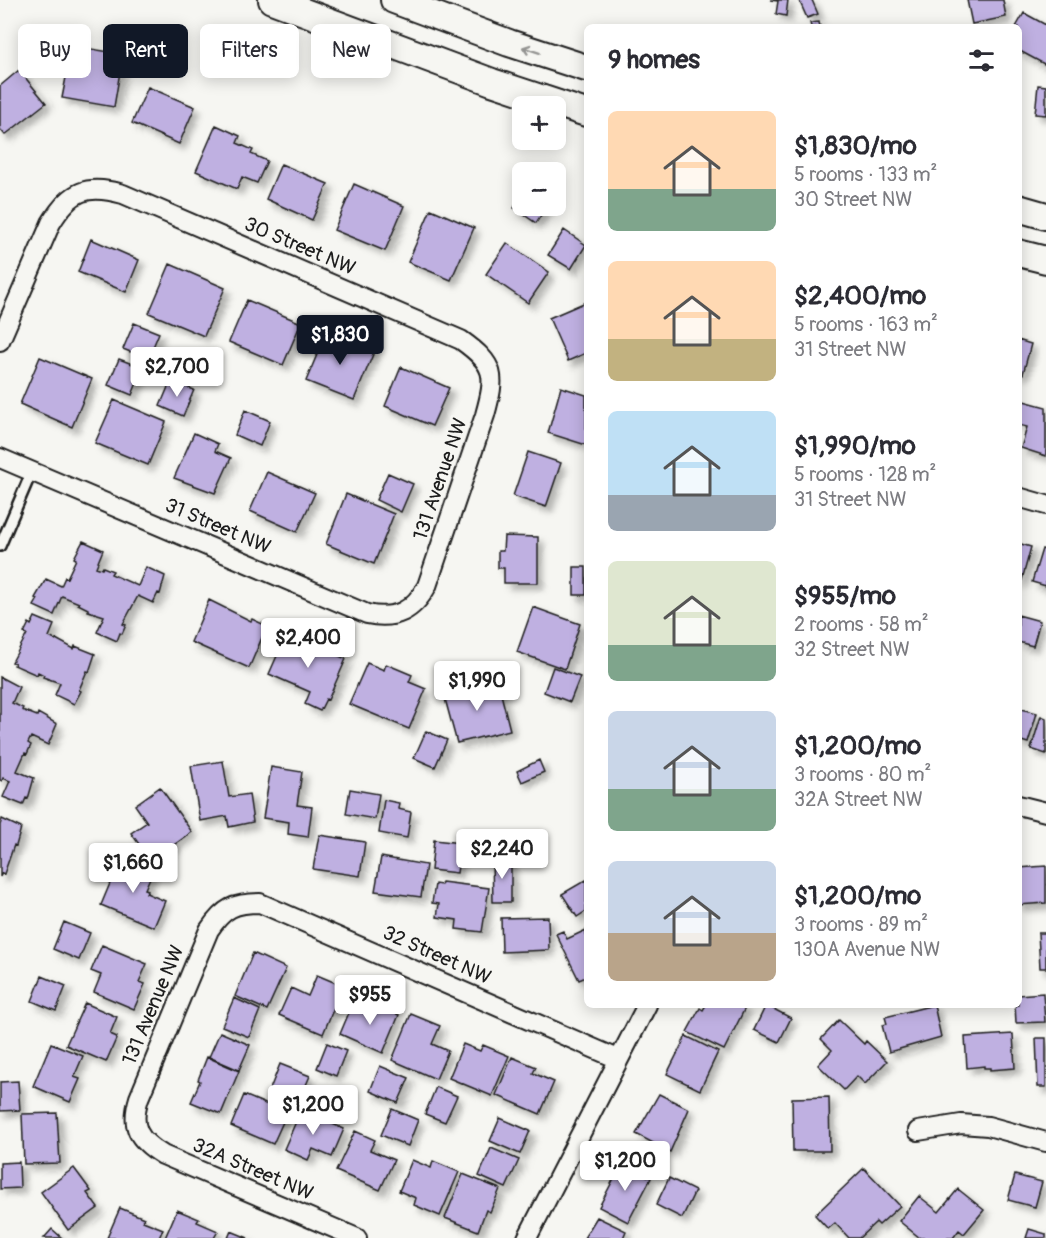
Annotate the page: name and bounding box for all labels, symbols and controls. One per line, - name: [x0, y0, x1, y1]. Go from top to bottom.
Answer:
- chip: Buy: [18, 24, 91, 78]
- chip: Rent: [103, 24, 188, 78]
- chip: Filters: [200, 24, 299, 78]
- chip: New: [311, 24, 391, 78]
- one-way arrow: [522, 44, 541, 55]
- text: 9 homes: [608, 44, 700, 76]
- icon: filters: [965, 44, 998, 77]
- map controls: [512, 96, 566, 216]
- button: +: [512, 96, 566, 150]
- text: $1,830/mo: [794, 130, 917, 162]
- icon: home: [656, 135, 728, 207]
- button: −: [512, 162, 566, 216]
- text: 5 rooms · 133 m²: [794, 162, 937, 187]
- text: 30 Street NW: [794, 187, 912, 212]
- street label: 30 Street NW: [241, 211, 359, 281]
- text: $2,400/mo: [794, 280, 926, 312]
- icon: home: [656, 285, 728, 357]
- text: 5 rooms · 163 m²: [794, 312, 938, 337]
- pin: $1,830: [291, 315, 389, 366]
- text: $1,830: [311, 322, 369, 347]
- text: 31 Street NW: [794, 337, 907, 362]
- pin: $2,700: [128, 347, 226, 398]
- text: $2,700: [145, 354, 210, 379]
- street label: 131 Avenue NW: [407, 415, 473, 543]
- text: $1,990/mo: [794, 430, 916, 462]
- icon: home: [656, 435, 728, 507]
- text: 5 rooms · 128 m²: [794, 462, 936, 487]
- text: 31 Street NW: [794, 487, 907, 512]
- street label: 31 Street NW: [161, 493, 275, 559]
- text: $955/mo: [794, 580, 896, 612]
- icon: home: [656, 585, 728, 657]
- text: 2 rooms · 58 m²: [794, 612, 929, 637]
- pin: $2,400: [259, 618, 357, 669]
- text: $2,400: [275, 625, 341, 650]
- text: 32 Street NW: [794, 637, 910, 662]
- pin: $1,990: [428, 661, 526, 712]
- text: $1,990: [448, 668, 506, 693]
- text: $1,200/mo: [794, 730, 921, 762]
- icon: home: [656, 735, 728, 807]
- text: 3 rooms · 80 m²: [794, 762, 931, 787]
- text: 32A Street NW: [794, 787, 923, 812]
- pin: $2,240: [453, 829, 551, 880]
- text: $2,240: [470, 836, 534, 861]
- pin: $1,660: [84, 843, 182, 894]
- text: $1,660: [103, 850, 163, 875]
- text: $1,200/mo: [794, 880, 921, 912]
- icon: home: [656, 885, 728, 957]
- text: 3 rooms · 89 m²: [794, 912, 928, 937]
- street label: 32 Street NW: [379, 920, 495, 990]
- text: 130A Avenue NW: [794, 937, 940, 962]
- street label: 131 Avenue NW: [117, 941, 189, 1069]
- pin: $955: [334, 975, 406, 1026]
- text: $955: [349, 982, 391, 1007]
- pin: $1,200: [264, 1085, 362, 1136]
- text: $1,200: [282, 1092, 344, 1117]
- street label: 32A Street NW: [189, 1132, 317, 1206]
- pin: $1,200: [576, 1141, 674, 1192]
- text: $1,200: [594, 1148, 656, 1173]

